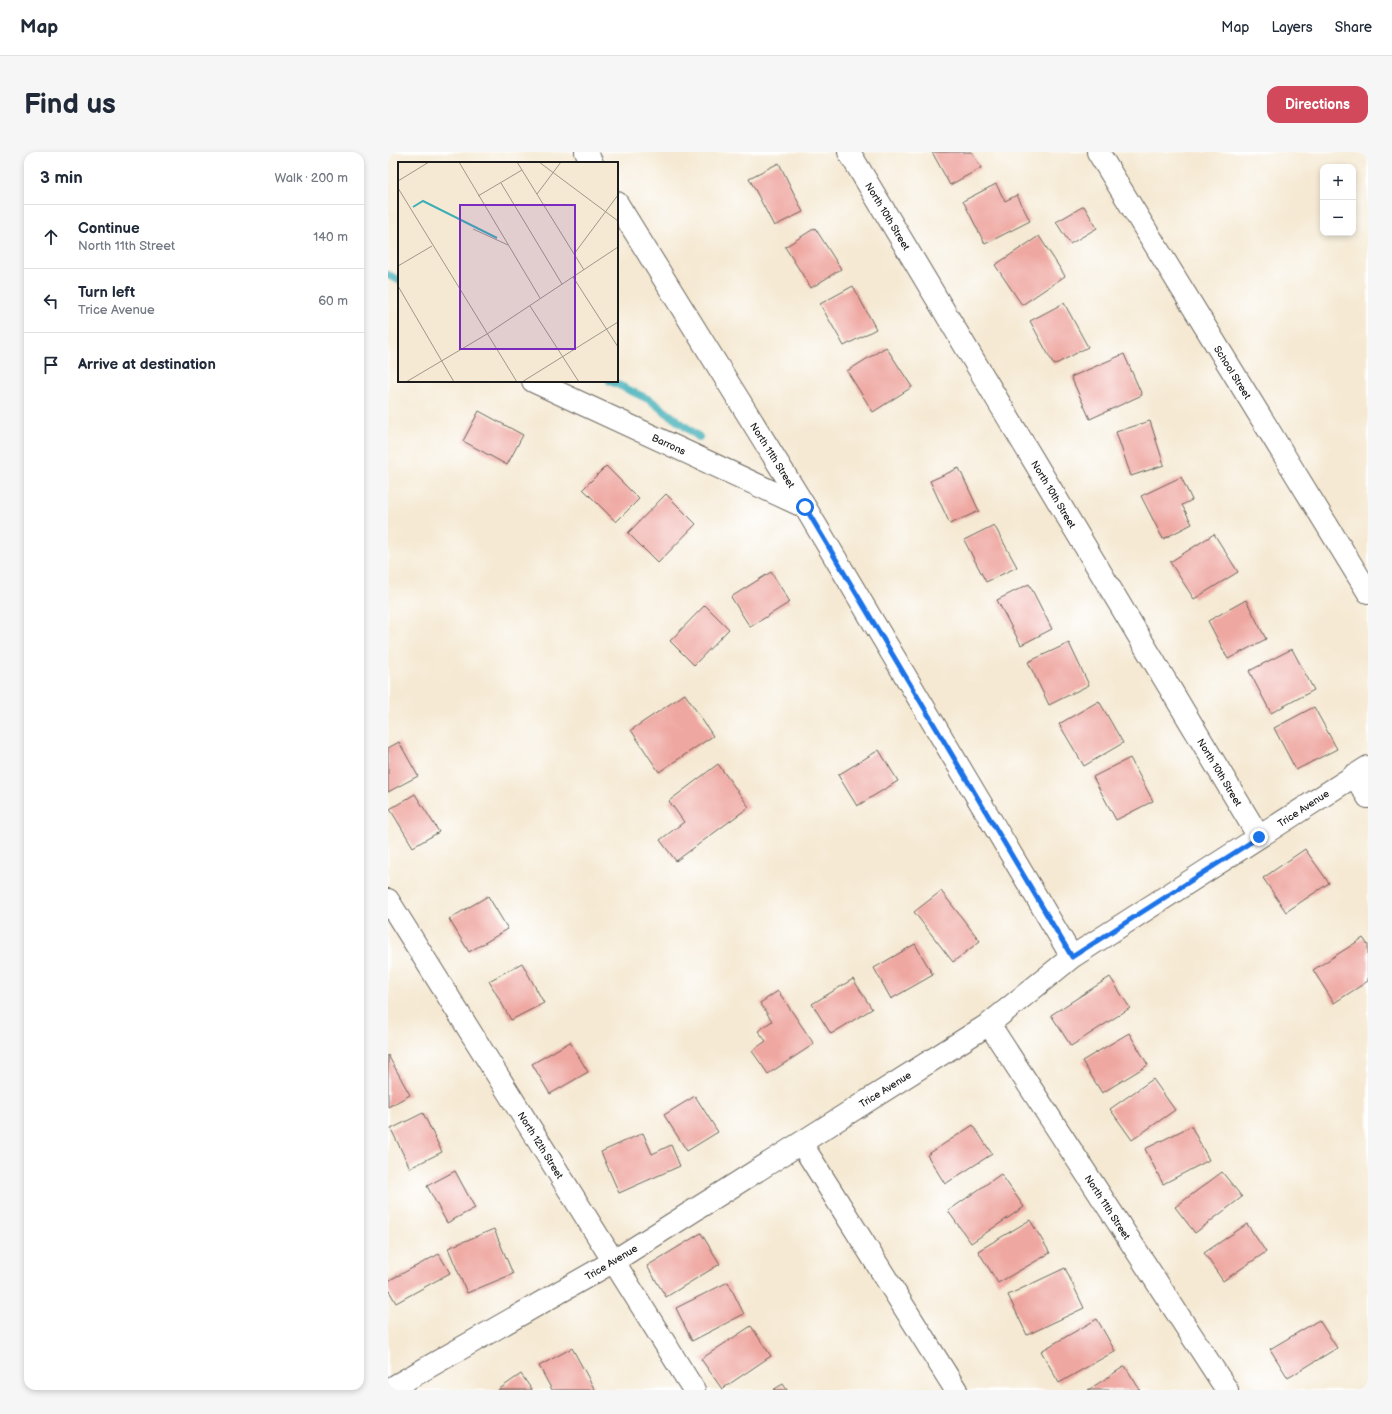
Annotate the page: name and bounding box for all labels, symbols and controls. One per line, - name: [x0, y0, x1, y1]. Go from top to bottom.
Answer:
- text: Map: [20, 16, 58, 39]
- text: Map: [1221, 19, 1249, 36]
- text: Layers: [1271, 19, 1313, 36]
- text: Share: [1335, 19, 1372, 36]
- button: Directions: [1267, 86, 1368, 123]
- text: Find us: [24, 88, 116, 121]
- inset map: [398, 162, 618, 382]
- map controls: [1320, 164, 1356, 236]
- button: +: [1320, 164, 1356, 200]
- text: 3 min: [40, 168, 83, 188]
- text: Walk · 200 m: [275, 170, 348, 186]
- street label: North 10th Street: [862, 181, 912, 252]
- button: −: [1320, 200, 1356, 236]
- text: Continue: [78, 219, 140, 238]
- icon: ahead: [40, 226, 62, 248]
- text: 140 m: [313, 229, 348, 245]
- text: North 11th Street: [78, 238, 175, 254]
- text: Turn left: [78, 283, 135, 302]
- icon: left: [40, 290, 62, 312]
- text: 60 m: [318, 293, 348, 309]
- text: Trice Avenue: [78, 302, 155, 318]
- street label: School Street: [1211, 344, 1253, 401]
- icon: arrive: [40, 354, 62, 376]
- text: Arrive at destination: [78, 355, 216, 374]
- street label: North 11th Street: [747, 421, 797, 490]
- street label: Barrons: [650, 432, 687, 458]
- street label: North 10th Street: [1028, 459, 1078, 530]
- route start: [796, 498, 814, 516]
- street label: North 10th Street: [1194, 737, 1244, 808]
- street label: Trice Avenue: [1276, 788, 1332, 830]
- route end: [1250, 828, 1268, 846]
- street label: Trice Avenue: [857, 1069, 914, 1111]
- street label: North 12th Street: [515, 1110, 566, 1181]
- street label: North 11th Street: [1082, 1173, 1132, 1242]
- street label: Trice Avenue: [583, 1242, 640, 1283]

